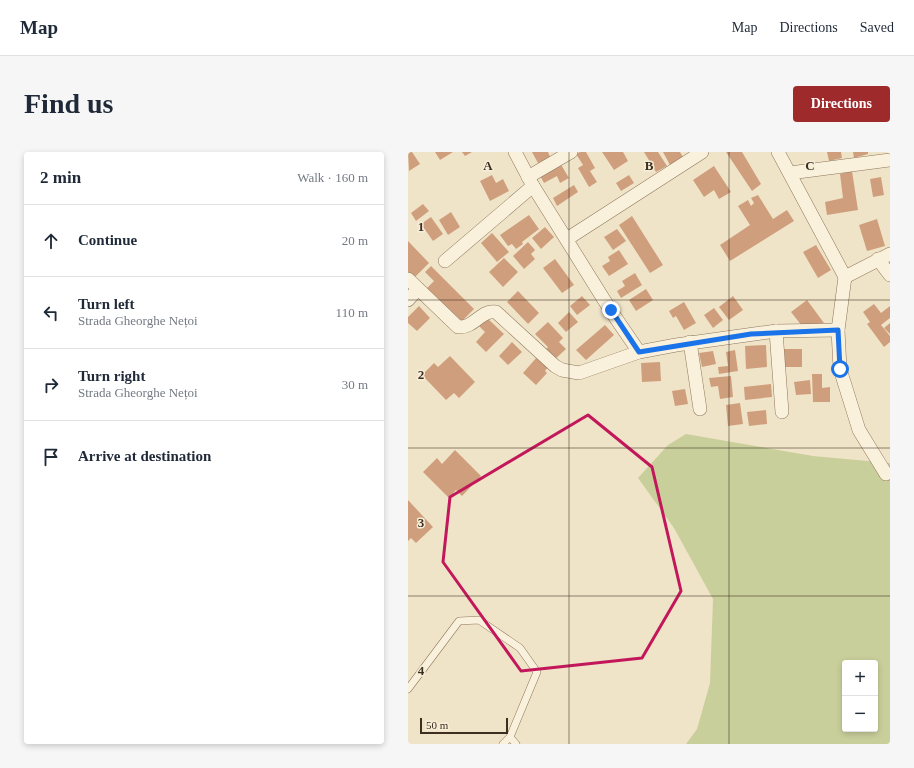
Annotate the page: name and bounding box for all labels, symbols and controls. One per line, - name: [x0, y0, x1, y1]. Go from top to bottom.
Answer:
- text: Map: [20, 17, 58, 38]
- text: Map: [732, 20, 757, 35]
- text: Directions: [779, 20, 838, 35]
- text: Saved: [860, 20, 894, 35]
- button: Directions: [793, 86, 890, 122]
- text: Find us: [24, 88, 114, 119]
- text: A: [483, 158, 493, 173]
- text: B: [645, 158, 654, 173]
- text: C: [805, 158, 815, 173]
- text: 2 min: [40, 168, 81, 187]
- text: Walk · 160 m: [297, 170, 368, 185]
- text: 1: [418, 219, 424, 234]
- icon: ahead: [40, 230, 62, 252]
- text: Continue: [78, 232, 137, 248]
- text: 20 m: [342, 233, 368, 248]
- text: Turn left: [78, 296, 135, 312]
- route end: [602, 301, 620, 319]
- icon: left: [40, 302, 62, 324]
- text: 110 m: [336, 305, 368, 320]
- text: Strada Gheorghe Nețoi: [78, 313, 198, 328]
- route start: [831, 360, 849, 378]
- text: 2: [418, 367, 424, 382]
- text: Turn right: [78, 368, 145, 384]
- icon: right: [40, 374, 62, 396]
- text: 30 m: [342, 377, 368, 392]
- text: Strada Gheorghe Nețoi: [78, 385, 198, 400]
- icon: arrive: [40, 446, 62, 468]
- text: Arrive at destination: [78, 448, 211, 464]
- text: 3: [418, 515, 425, 530]
- map controls: [842, 660, 878, 732]
- button: +: [842, 660, 878, 696]
- text: 4: [418, 663, 425, 678]
- button: −: [842, 696, 878, 732]
- scale bar: [420, 716, 508, 735]
- text: 50 m: [426, 719, 448, 731]

